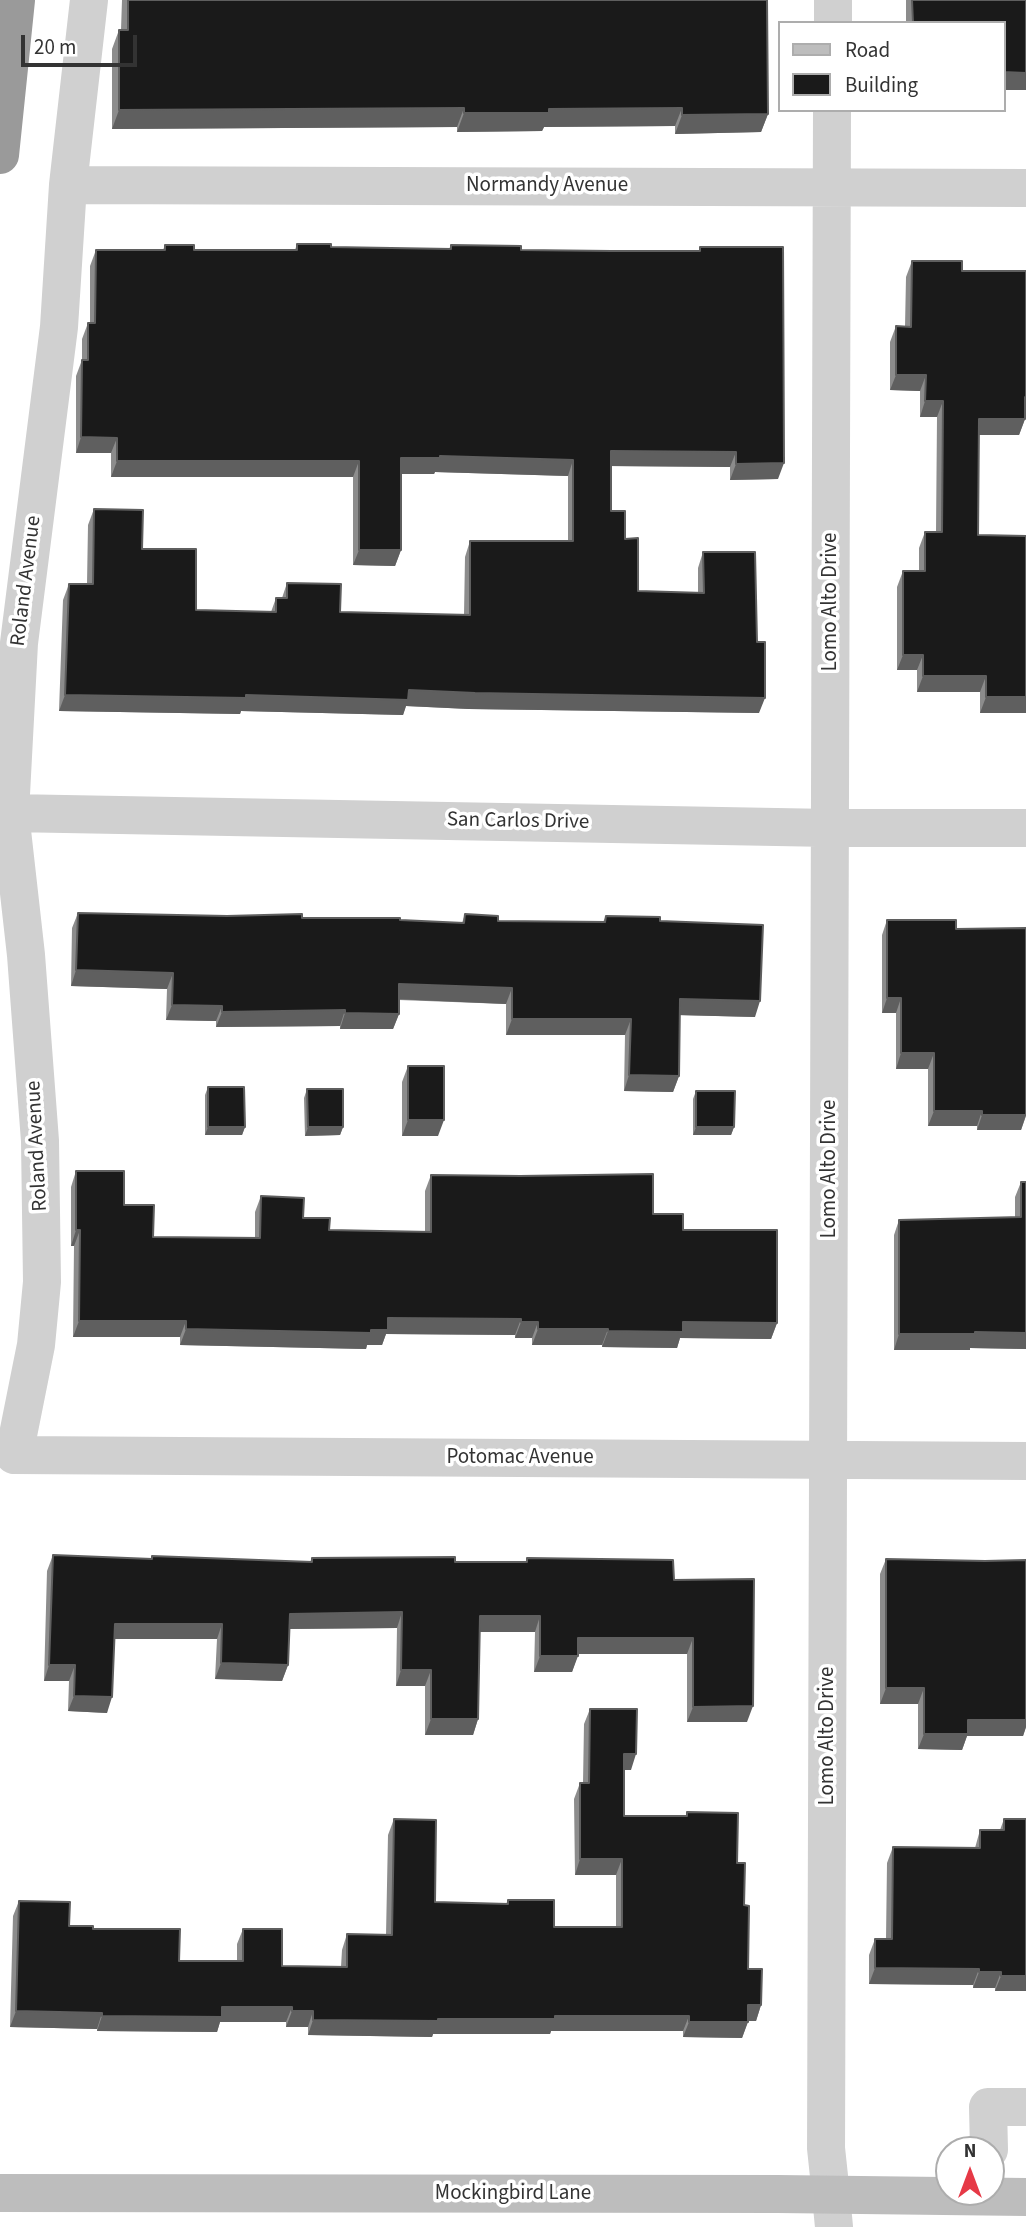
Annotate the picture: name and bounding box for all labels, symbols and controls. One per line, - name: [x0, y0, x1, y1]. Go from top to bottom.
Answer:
- scale bar: [24, 21, 140, 65]
- legend: [778, 21, 1005, 112]
- text: 20 m: [34, 32, 76, 62]
- text: Road: [845, 35, 890, 65]
- text: Building: [845, 70, 918, 100]
- street label: Normandy Avenue: [466, 173, 628, 199]
- street label: Roland Avenue: [7, 514, 47, 648]
- street label: Lomo Alto Drive: [818, 533, 844, 671]
- street label: San Carlos Drive: [447, 808, 589, 836]
- street label: Roland Avenue: [22, 1080, 54, 1212]
- street label: Lomo Alto Drive: [817, 1100, 843, 1238]
- street label: Potomac Avenue: [446, 1445, 594, 1471]
- street label: Lomo Alto Drive: [815, 1667, 841, 1805]
- north arrow: [935, 2136, 1005, 2206]
- text: N: [964, 2138, 976, 2165]
- street label: Mockingbird Lane: [435, 2181, 591, 2207]

